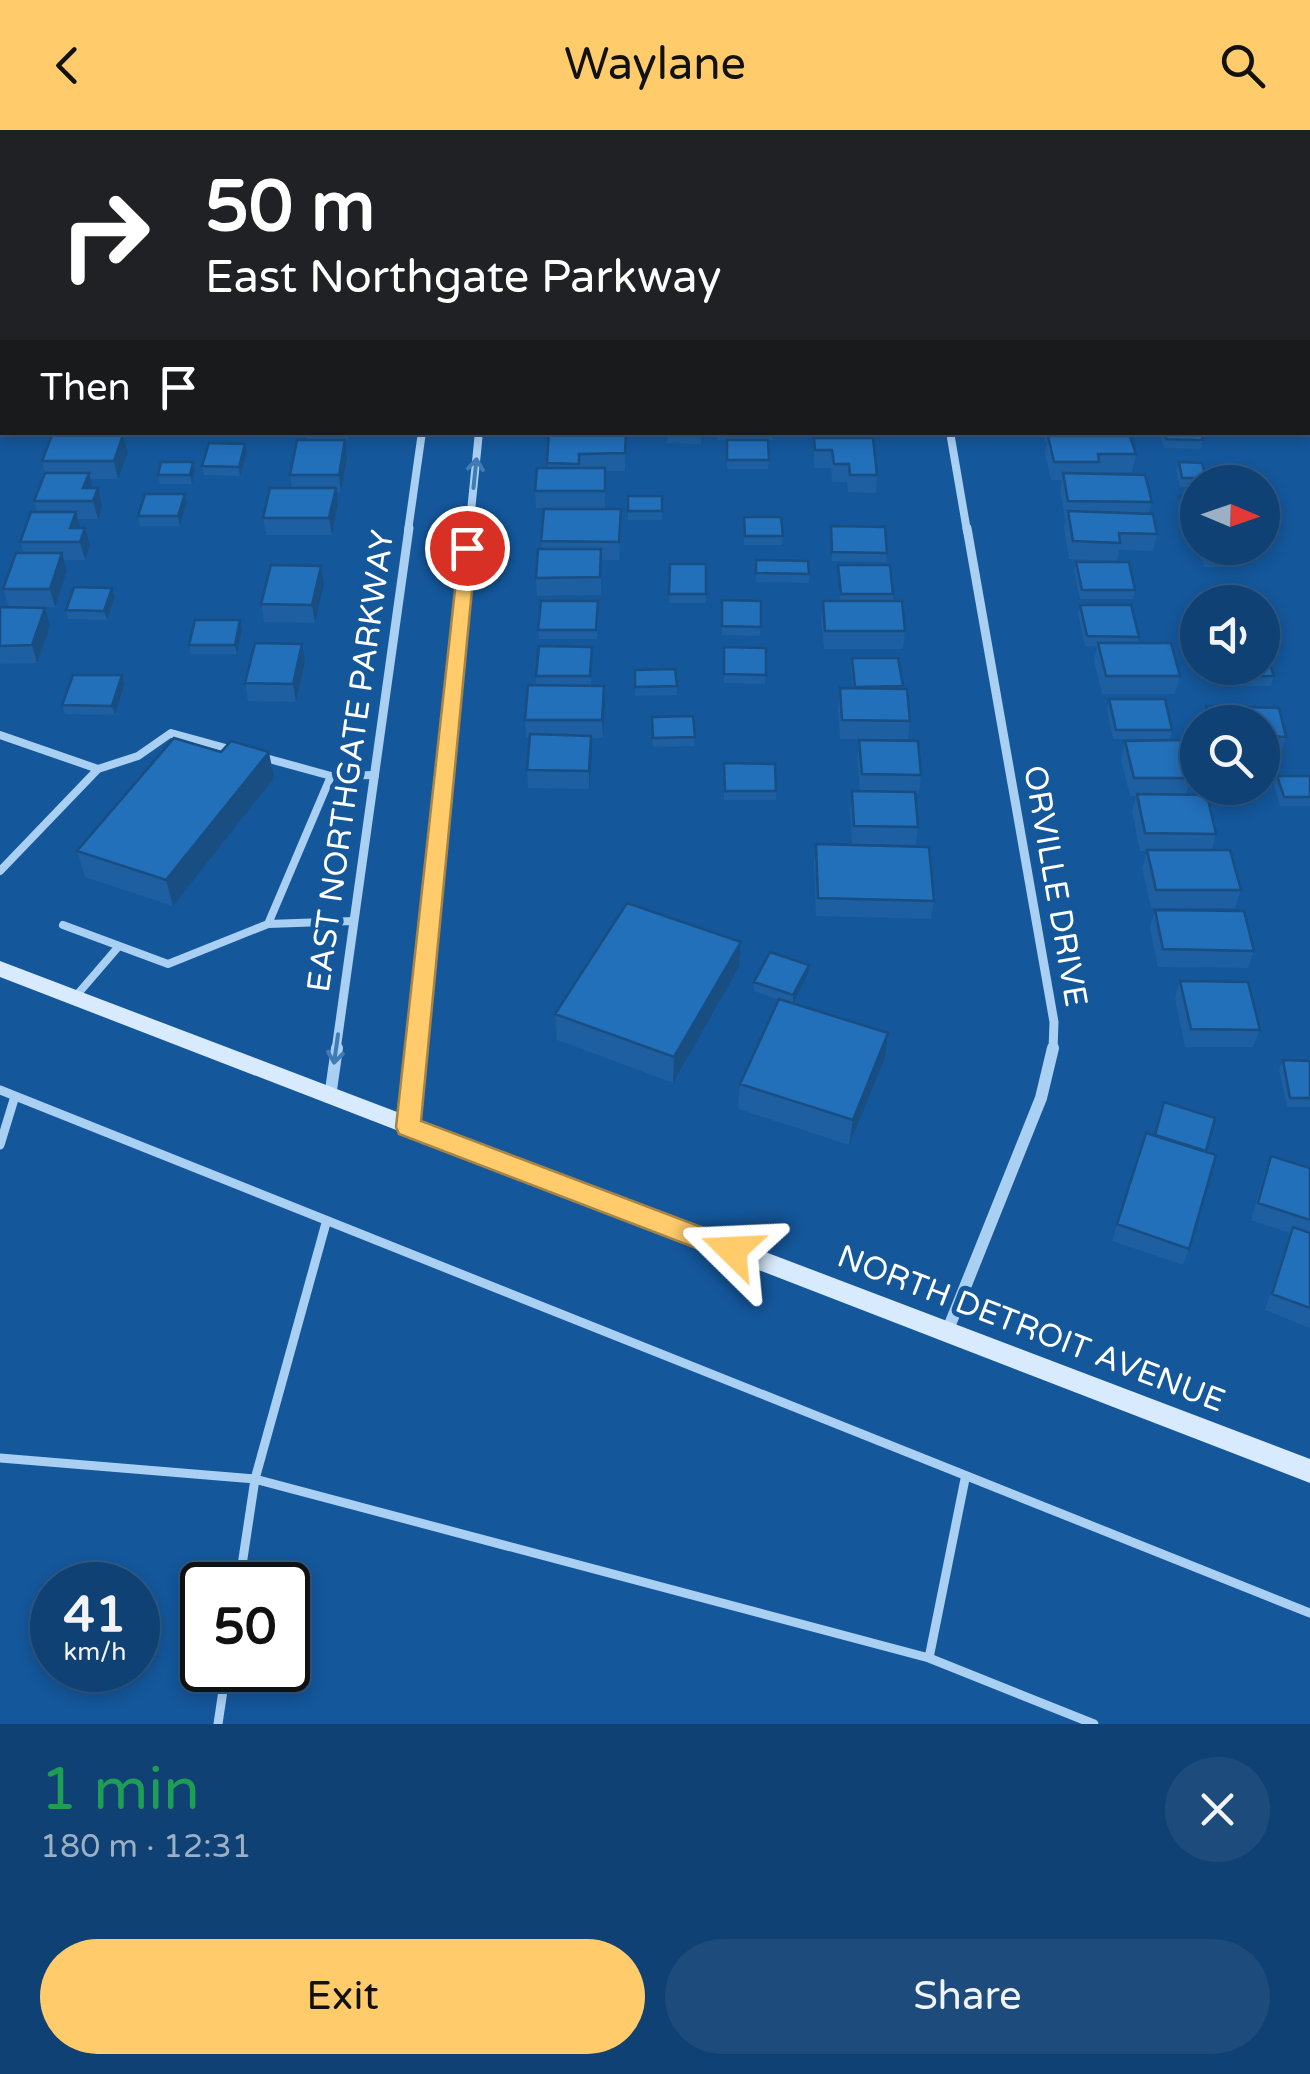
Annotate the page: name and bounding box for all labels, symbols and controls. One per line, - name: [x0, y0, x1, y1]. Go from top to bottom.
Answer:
- icon: back: [40, 38, 95, 93]
- text: Waylane: [564, 38, 746, 92]
- icon: search: [1215, 38, 1270, 93]
- text: 50 m: [205, 166, 375, 250]
- icon: right: [40, 170, 170, 300]
- text: East Northgate Parkway: [205, 251, 721, 305]
- icon: arrive: [151, 360, 206, 415]
- text: Then: [40, 365, 131, 411]
- one-way arrow: [465, 457, 484, 490]
- north arrow: [1180, 465, 1280, 565]
- map controls: [1180, 465, 1280, 805]
- pin: [425, 506, 510, 591]
- icon: arrive: [440, 521, 495, 576]
- street label: EAST NORTHGATE PARKWAY: [300, 528, 402, 994]
- button: sound: [1180, 585, 1280, 685]
- button: search: [1180, 705, 1280, 805]
- street label: ORVILLE DRIVE: [1015, 762, 1095, 1010]
- one-way arrow: [327, 1032, 345, 1065]
- position arrow: [680, 1198, 784, 1302]
- street label: NORTH DETROIT AVENUE: [832, 1238, 1230, 1420]
- speed limit sign: 50: [180, 1562, 310, 1692]
- text: 41: [64, 1585, 126, 1645]
- text: km/h: [64, 1637, 126, 1667]
- text: 1 min: [40, 1754, 200, 1826]
- button: close: [1165, 1757, 1270, 1862]
- text: 180 m · 12:31: [40, 1828, 252, 1866]
- button: Exit: [40, 1939, 645, 2054]
- button: Share: [665, 1939, 1270, 2054]

